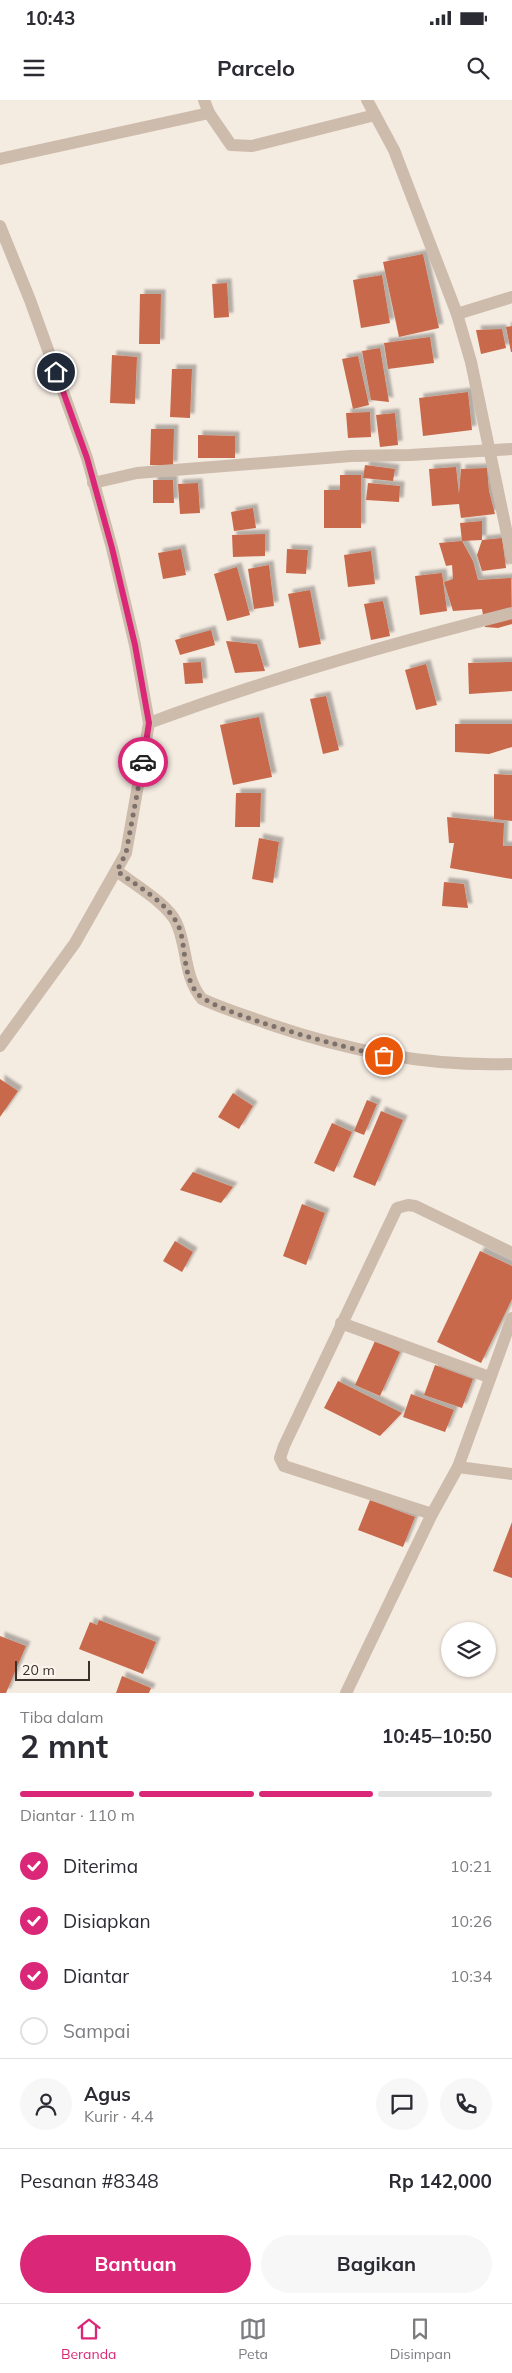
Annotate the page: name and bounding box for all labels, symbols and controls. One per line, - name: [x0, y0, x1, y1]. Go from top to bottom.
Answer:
- text: 10:43: [25, 6, 75, 30]
- icon: menu: [20, 54, 48, 82]
- text: Parcelo: [217, 54, 295, 82]
- icon: search: [464, 54, 492, 82]
- pin: [35, 351, 77, 393]
- icon: home: [42, 358, 70, 386]
- courier: [118, 737, 168, 787]
- icon: car: [129, 748, 157, 776]
- pin: [363, 1035, 405, 1077]
- icon: bag: [370, 1042, 398, 1070]
- map controls: [441, 1622, 496, 1677]
- button: layers: [441, 1622, 496, 1677]
- scale bar: [15, 1658, 90, 1681]
- text: 20 m: [22, 1661, 55, 1679]
- text: Tiba dalam: [20, 1707, 104, 1727]
- text: 10:45–10:50: [382, 1724, 492, 1748]
- text: 2 mnt: [20, 1726, 108, 1766]
- text: Diantar · 110 m: [20, 1805, 135, 1825]
- icon: check: [20, 1852, 48, 1880]
- text: Diterima: [63, 1854, 138, 1878]
- text: 10:21: [450, 1856, 492, 1876]
- icon: check: [20, 1907, 48, 1935]
- text: Disiapkan: [63, 1909, 151, 1933]
- text: 10:26: [450, 1911, 492, 1931]
- icon: check: [20, 1962, 48, 1990]
- text: Diantar: [63, 1964, 129, 1988]
- text: 10:34: [450, 1966, 492, 1986]
- text: Sampai: [63, 2019, 130, 2043]
- button: person: [20, 2078, 72, 2130]
- button: chat: [376, 2078, 428, 2130]
- button: phone: [440, 2078, 492, 2130]
- text: Agus: [84, 2082, 131, 2106]
- text: Kurir · 4.4: [84, 2106, 154, 2126]
- text: Pesanan #8348: [20, 2169, 159, 2193]
- text: Rp 142,000: [389, 2169, 492, 2193]
- button: Bantuan: [20, 2235, 251, 2293]
- button: Bagikan: [261, 2235, 492, 2293]
- tab: Beranda: [61, 2315, 116, 2363]
- tab: Peta: [238, 2315, 268, 2363]
- tab: Disimpan: [390, 2315, 451, 2363]

